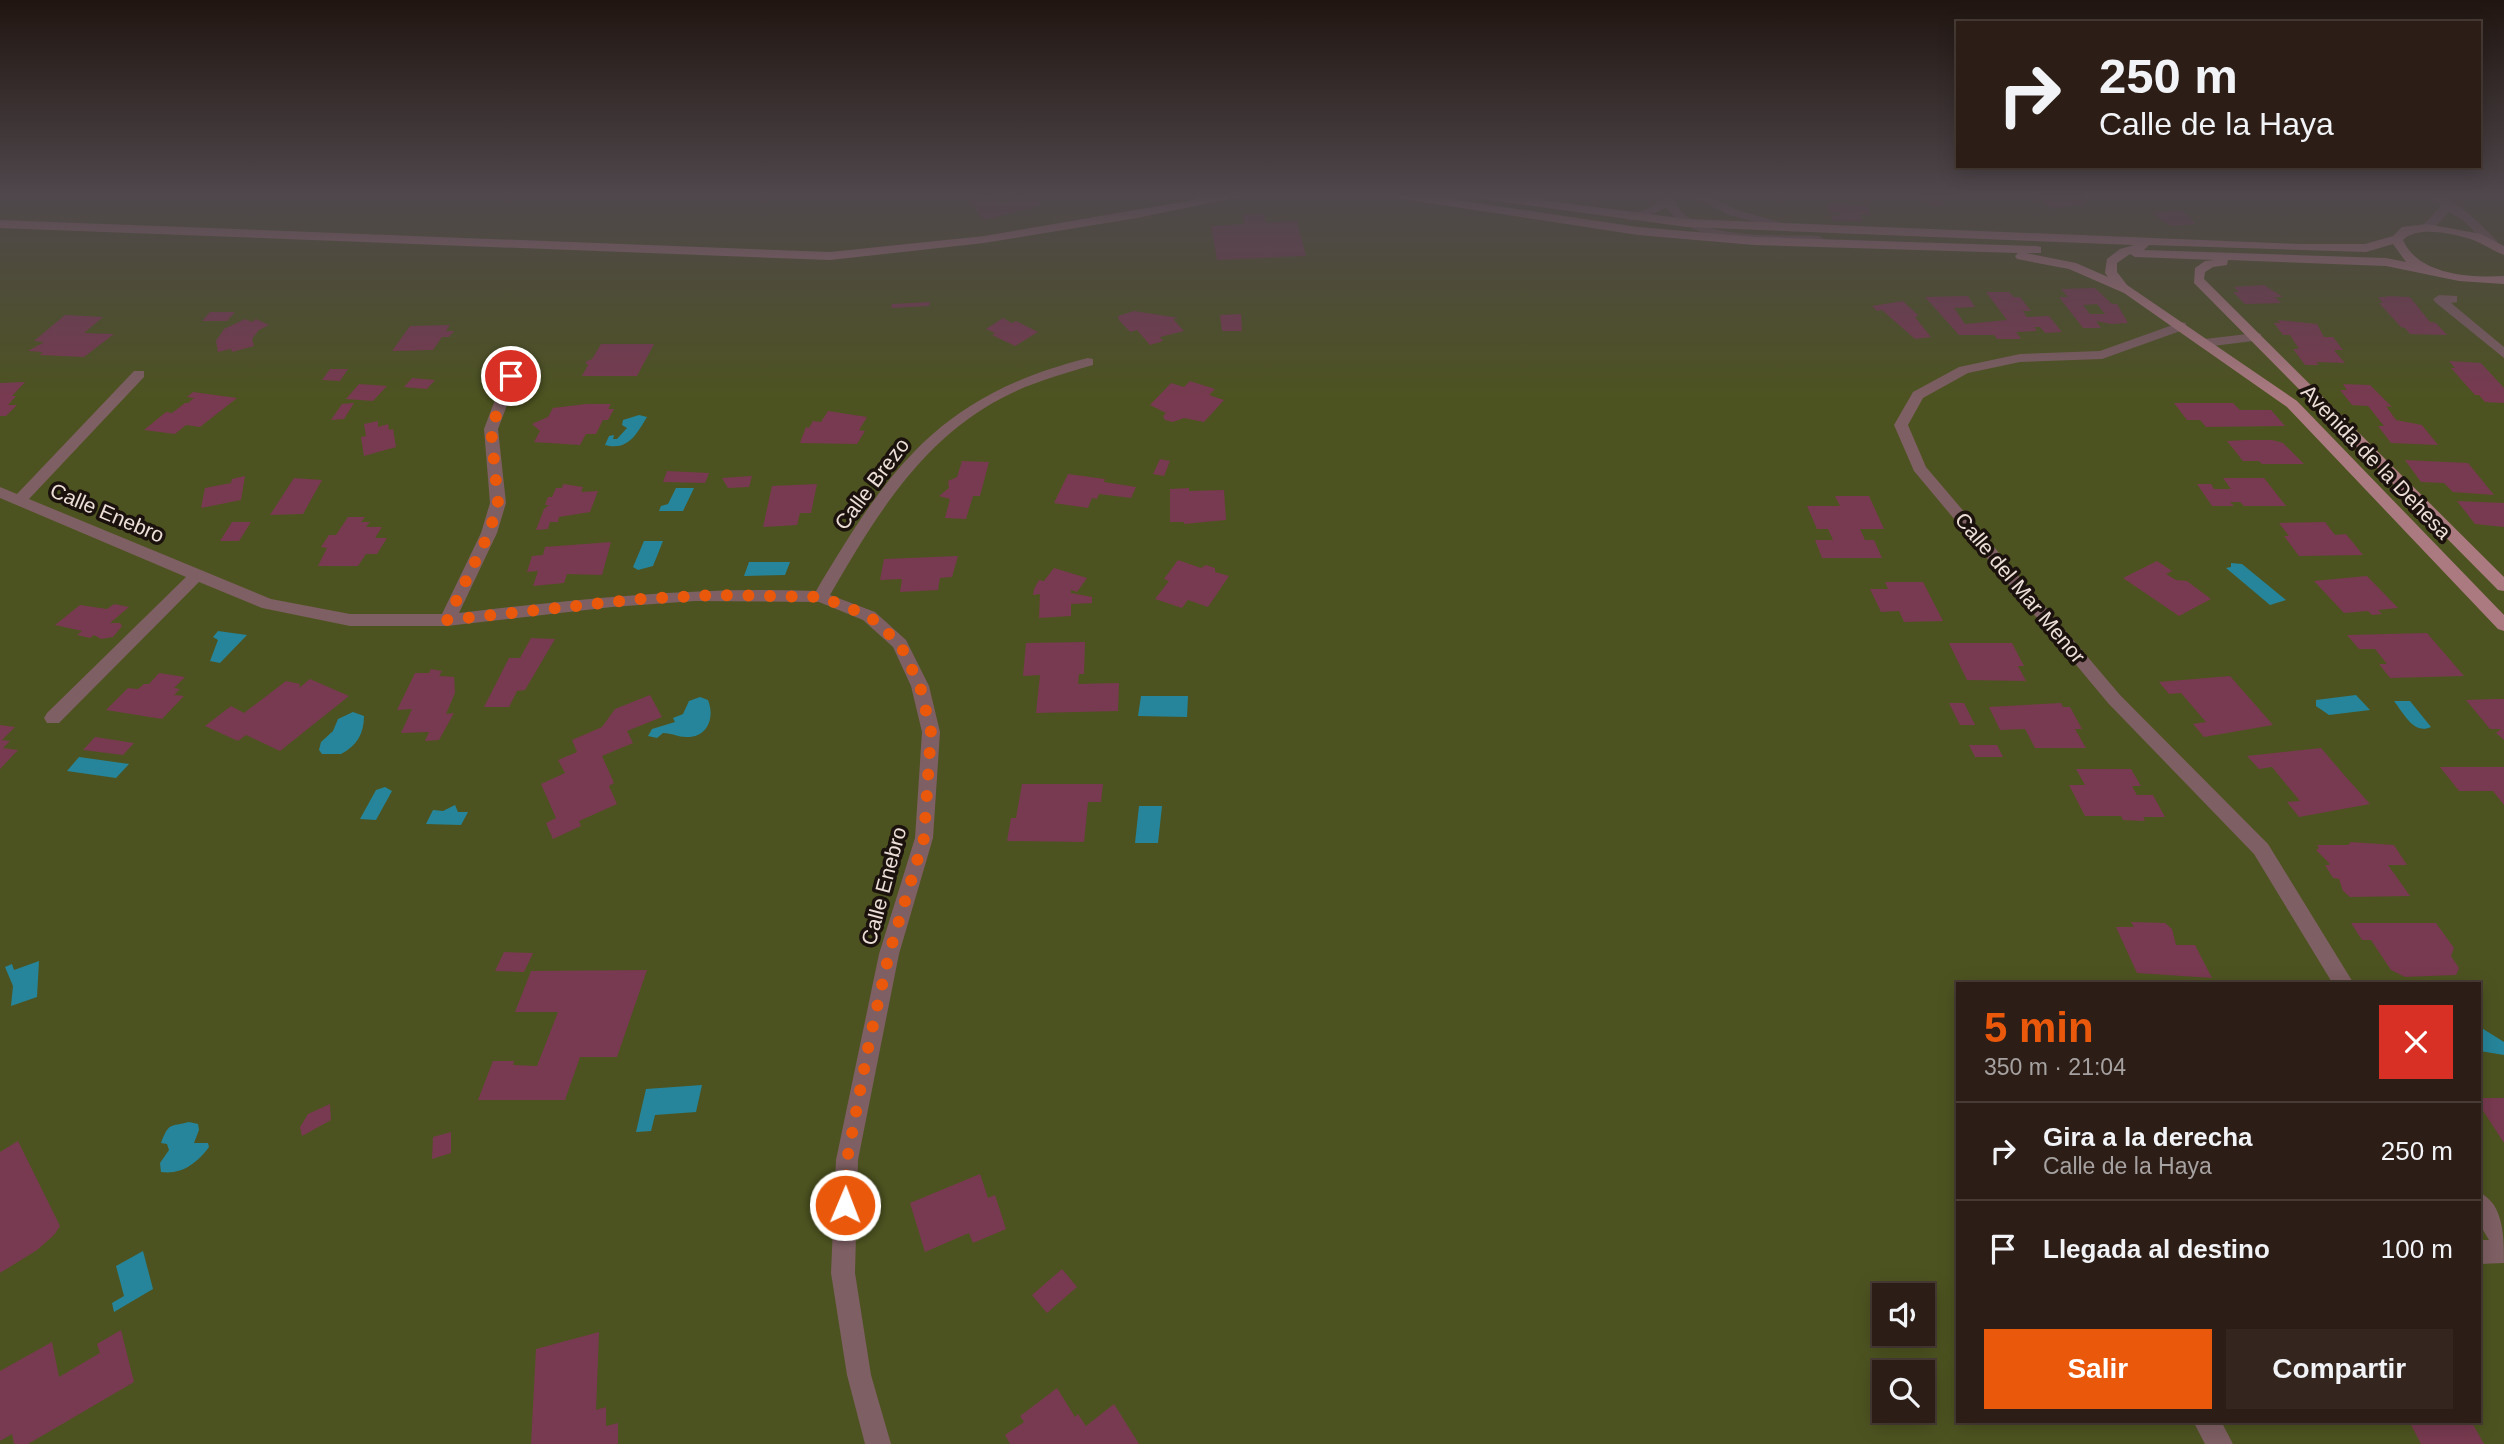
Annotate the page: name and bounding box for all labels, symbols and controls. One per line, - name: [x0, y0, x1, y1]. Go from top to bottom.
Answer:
- icon: right: [1984, 49, 2075, 140]
- text: 250 m: [2099, 49, 2238, 103]
- text: Calle de la Haya: [2099, 106, 2334, 142]
- pin: [481, 346, 541, 406]
- icon: arrive: [492, 357, 530, 395]
- street label: Avenida de la Dehesa: [2297, 380, 2456, 544]
- street label: Calle Brezo: [830, 433, 913, 534]
- street label: Calle Enebro: [47, 478, 168, 547]
- street label: Calle del Mar Menor: [1951, 508, 2090, 667]
- street label: Calle Enebro: [857, 824, 910, 947]
- text: 5 min: [1984, 1004, 2094, 1051]
- button: close: [2379, 1005, 2453, 1079]
- text: 350 m · 21:04: [1984, 1054, 2126, 1080]
- text: Gira a la derecha: [2043, 1122, 2253, 1152]
- icon: right: [1984, 1132, 2022, 1170]
- text: 250 m: [2381, 1136, 2453, 1166]
- text: Calle de la Haya: [2043, 1153, 2212, 1179]
- position arrow: [808, 1168, 882, 1242]
- icon: arrive: [1984, 1230, 2022, 1268]
- text: Llegada al destino: [2043, 1234, 2270, 1264]
- text: 100 m: [2381, 1234, 2453, 1264]
- map controls: [1872, 1283, 1935, 1423]
- button: sound: [1872, 1283, 1935, 1346]
- button: Salir: [1984, 1329, 2212, 1409]
- button: Compartir: [2226, 1329, 2453, 1409]
- button: search: [1872, 1360, 1935, 1423]

